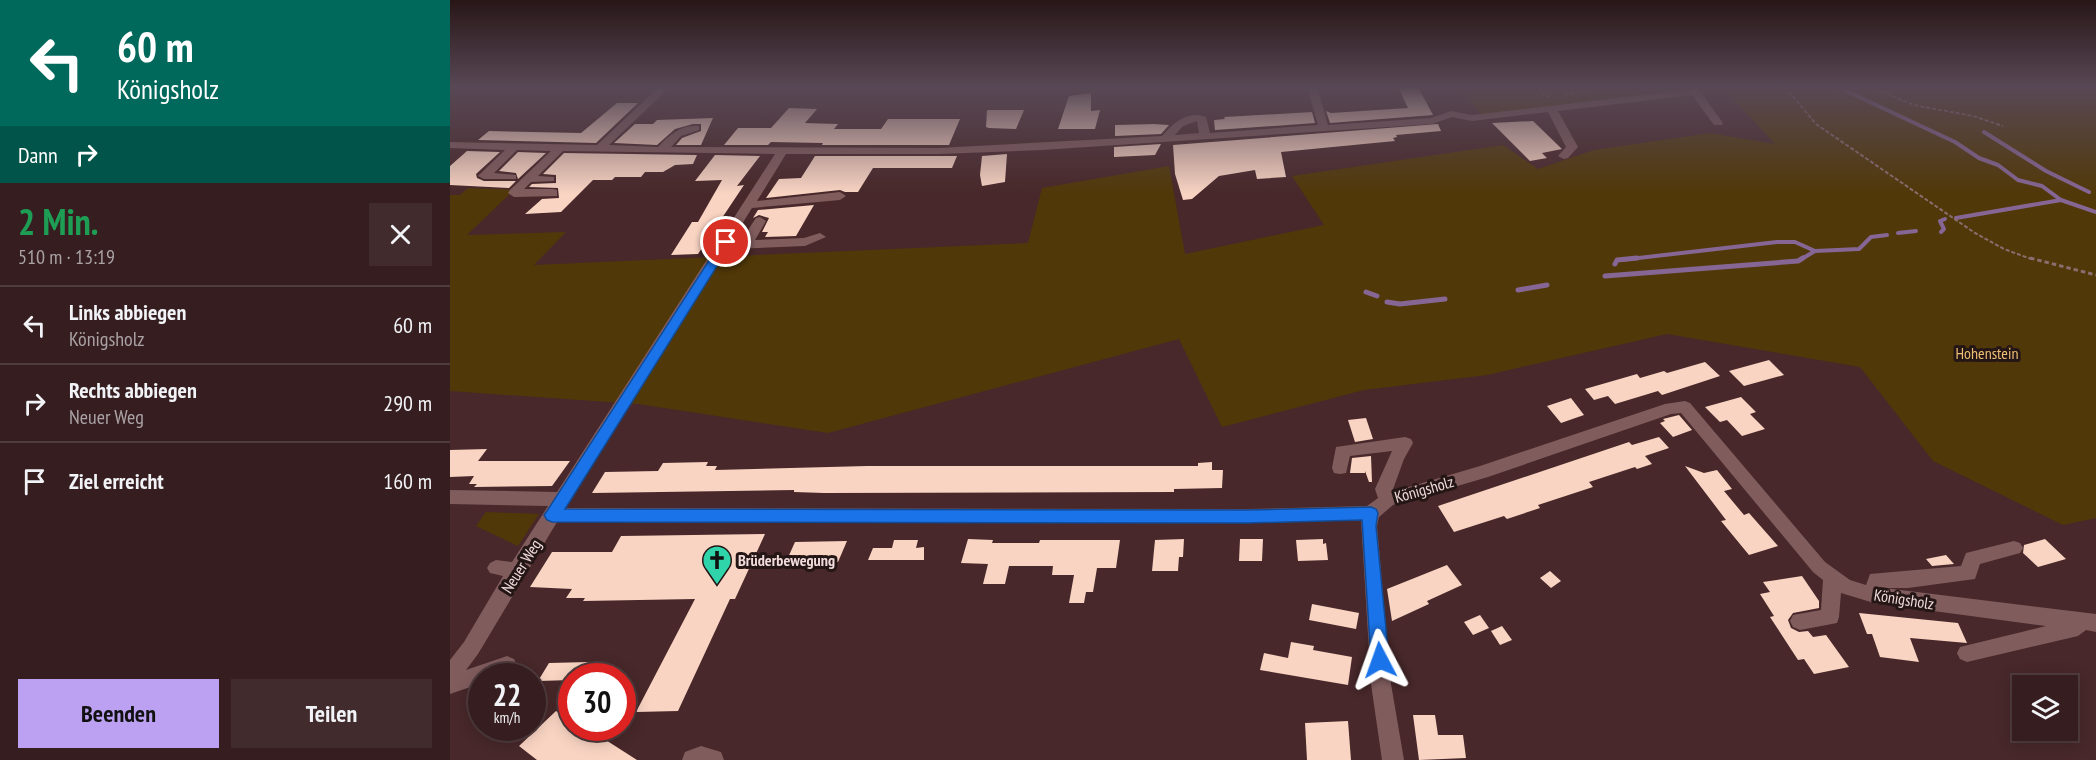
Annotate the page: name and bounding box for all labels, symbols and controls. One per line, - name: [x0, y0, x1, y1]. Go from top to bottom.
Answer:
- text: 60 m: [117, 19, 194, 74]
- icon: left: [18, 24, 96, 102]
- text: Königsholz: [117, 72, 219, 106]
- icon: right: [70, 138, 103, 171]
- text: Dann: [18, 141, 58, 169]
- text: 2 Min.: [18, 198, 98, 245]
- button: close: [369, 203, 432, 266]
- pin: [700, 216, 751, 267]
- icon: arrive: [709, 225, 742, 258]
- text: 510 m · 13:19: [18, 244, 115, 270]
- text: Links abbiegen: [69, 298, 186, 326]
- icon: left: [18, 309, 51, 342]
- text: 60 m: [393, 311, 432, 339]
- text: Königsholz: [69, 326, 145, 352]
- park label: Hohenstein: [1956, 343, 2018, 363]
- text: Rechts abbiegen: [69, 376, 197, 404]
- icon: right: [18, 387, 51, 420]
- text: 290 m: [383, 389, 432, 417]
- text: Neuer Weg: [69, 404, 144, 430]
- icon: arrive: [18, 465, 51, 498]
- text: Ziel erreicht: [69, 467, 164, 495]
- text: 160 m: [383, 467, 432, 495]
- street label: Königsholz: [1392, 471, 1456, 507]
- street label: Neuer Weg: [497, 535, 545, 597]
- church icon: Brüderbewegung: [701, 544, 733, 586]
- place label: Brüderbewegung: [738, 550, 835, 570]
- street label: Königsholz: [1873, 584, 1936, 614]
- position arrow: [1348, 628, 1412, 692]
- speed limit sign: 30: [558, 663, 636, 741]
- text: 22: [493, 675, 521, 714]
- map controls: [2012, 675, 2078, 741]
- button: layers: [2012, 675, 2078, 741]
- button: Beenden: [18, 679, 219, 748]
- button: Teilen: [231, 679, 432, 748]
- text: km/h: [494, 708, 520, 727]

